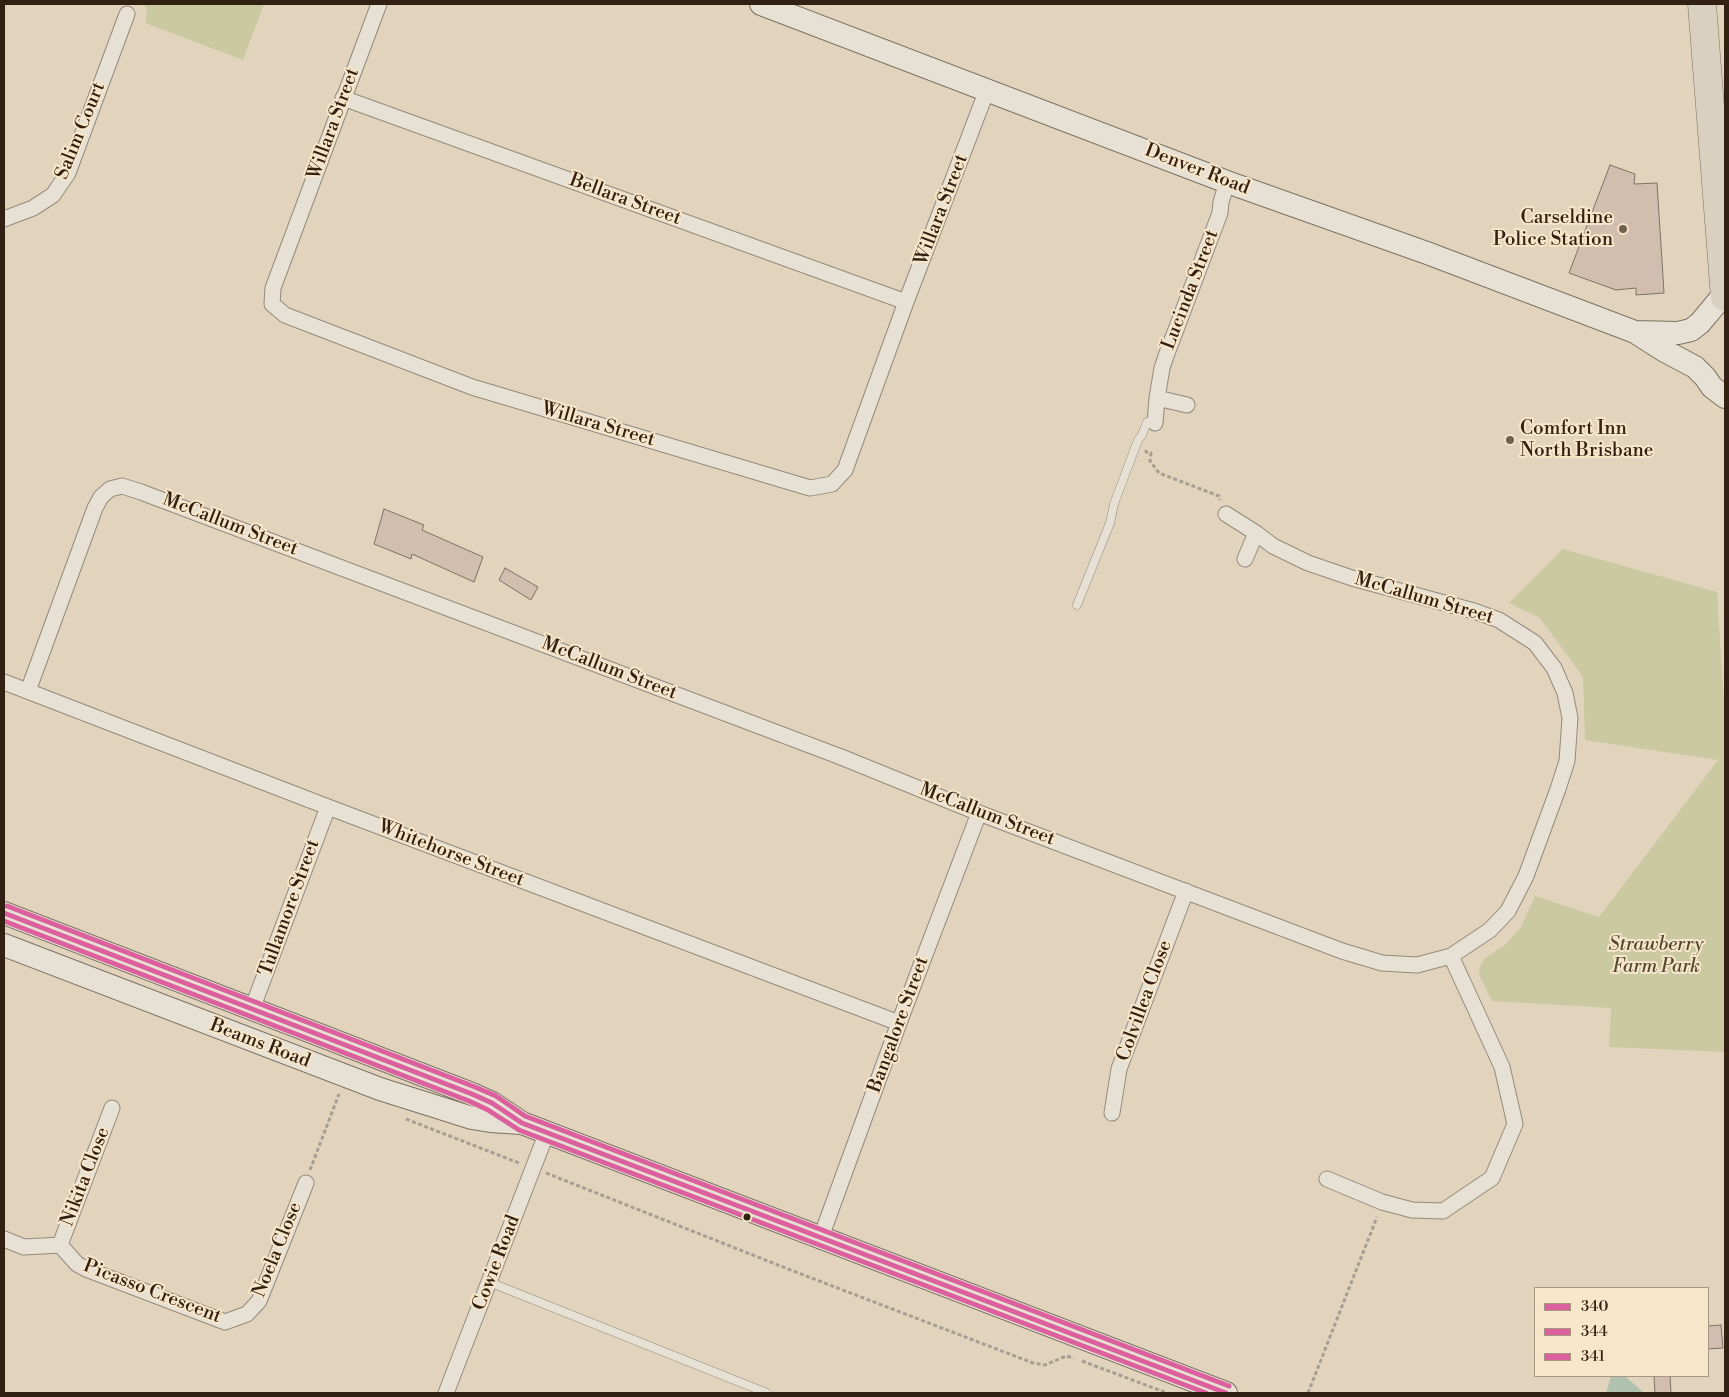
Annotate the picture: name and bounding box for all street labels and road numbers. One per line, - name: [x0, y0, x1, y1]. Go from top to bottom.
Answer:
- street label: Willara Street: [303, 65, 365, 183]
- street label: Salim Court: [51, 79, 111, 183]
- street label: Denver Road: [1141, 140, 1253, 200]
- street label: Willara Street: [910, 151, 974, 269]
- street label: Bellara Street: [566, 169, 684, 231]
- street label: Lucinda Street: [1158, 227, 1224, 353]
- street label: Willara Street: [539, 398, 657, 452]
- street label: McCallum Street: [159, 489, 301, 561]
- street label: McCallum Street: [1352, 568, 1496, 630]
- street label: McCallum Street: [538, 633, 680, 705]
- street label: McCallum Street: [916, 779, 1058, 851]
- street label: Whitehorse Street: [375, 816, 527, 892]
- street label: Tullamore Street: [255, 836, 325, 980]
- street label: Colvillea Close: [1113, 937, 1177, 1065]
- street label: Bangalore Street: [864, 954, 934, 1096]
- street label: Beams Road: [207, 1014, 313, 1074]
- street label: Nikita Close: [57, 1124, 115, 1230]
- street label: Noela Close: [249, 1199, 307, 1301]
- street label: Cowie Road: [468, 1212, 526, 1314]
- street label: Picasso Crescent: [80, 1255, 224, 1329]

